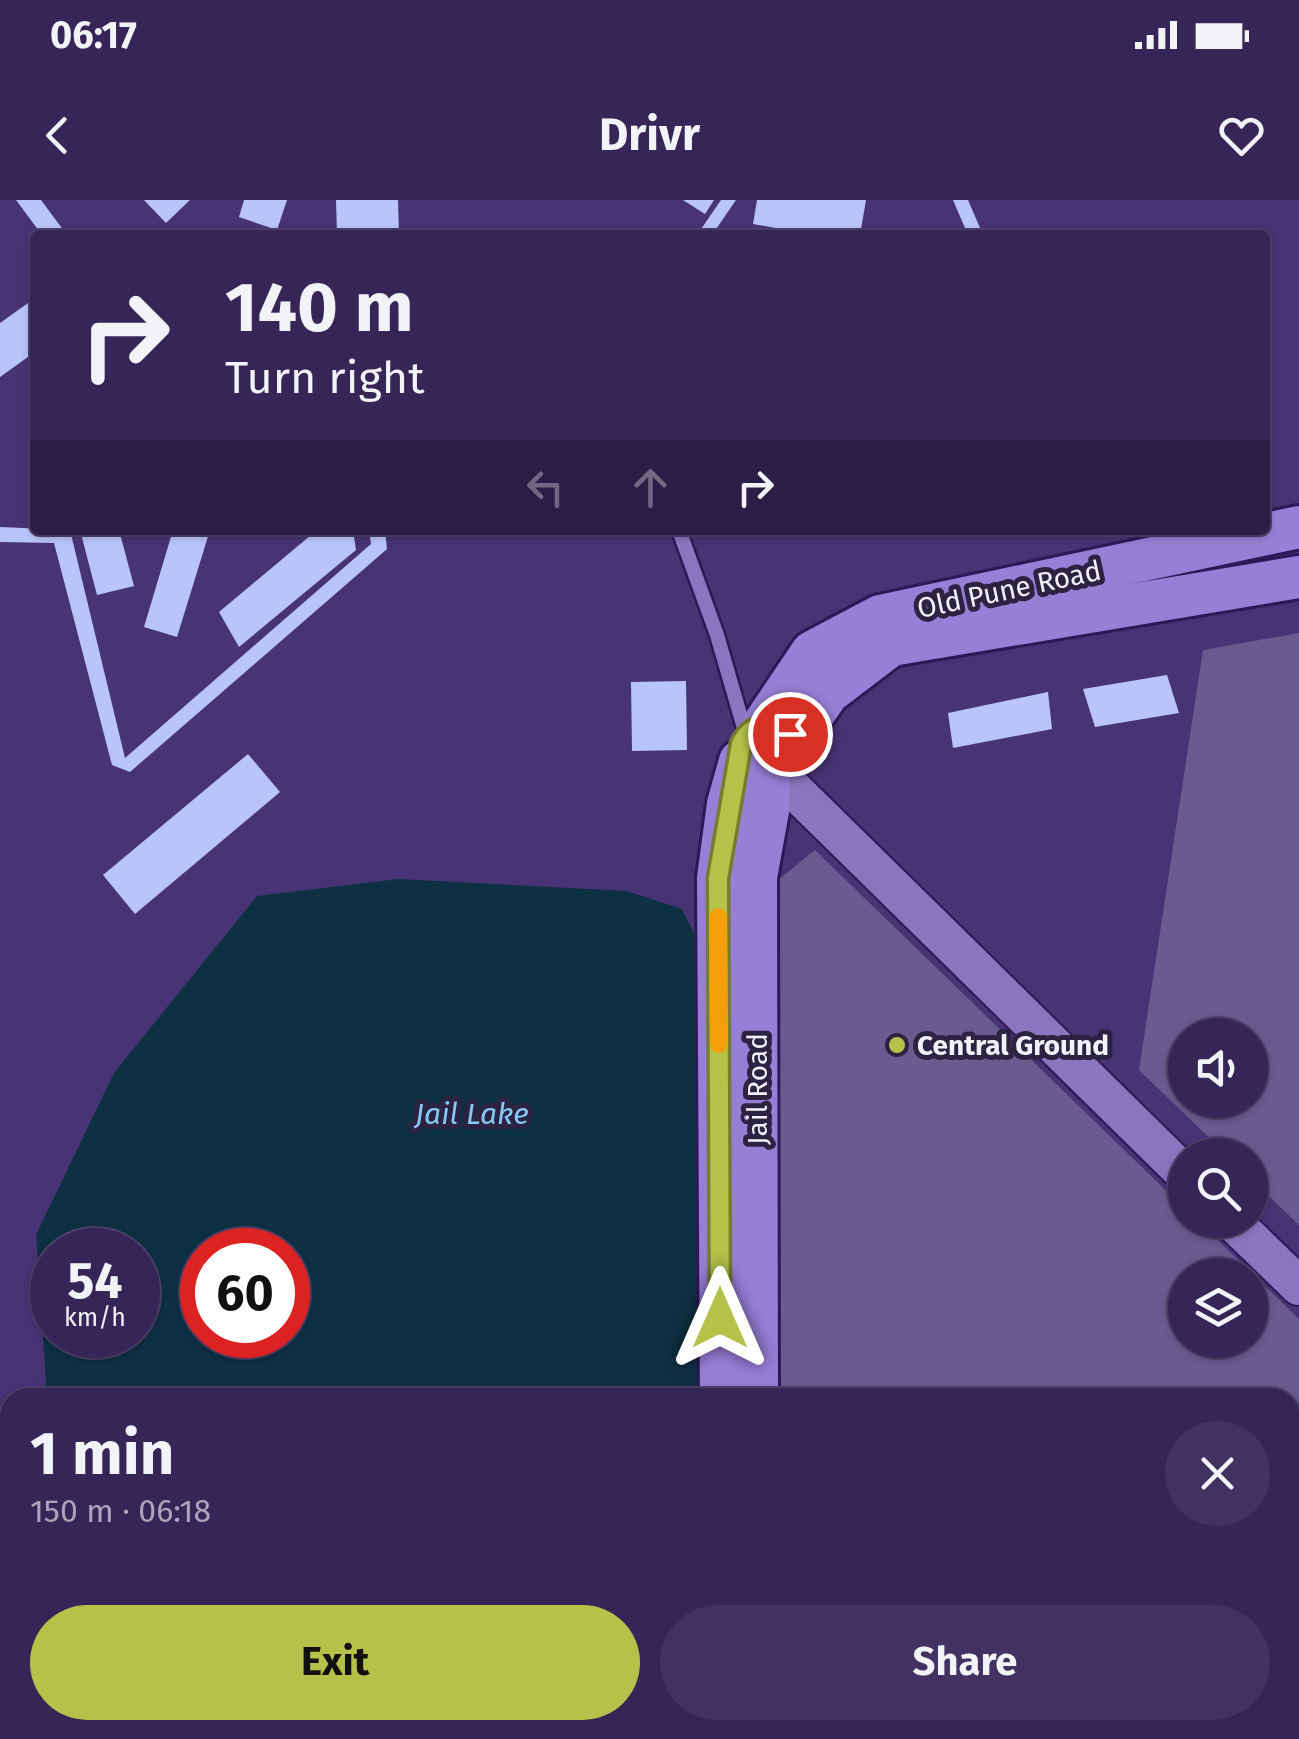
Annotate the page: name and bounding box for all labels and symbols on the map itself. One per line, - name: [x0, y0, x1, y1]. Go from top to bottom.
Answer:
- street label: Old Pune Road: [914, 554, 1104, 625]
- pin: [748, 692, 833, 777]
- place label: Central Ground: [917, 1029, 1109, 1062]
- street label: Jail Road: [741, 1033, 774, 1145]
- marker: Central Ground: [886, 1034, 908, 1056]
- water label: Jail Lake: [413, 1096, 529, 1132]
- speed limit sign: 60: [180, 1228, 310, 1358]
- position arrow: [668, 1266, 772, 1370]

